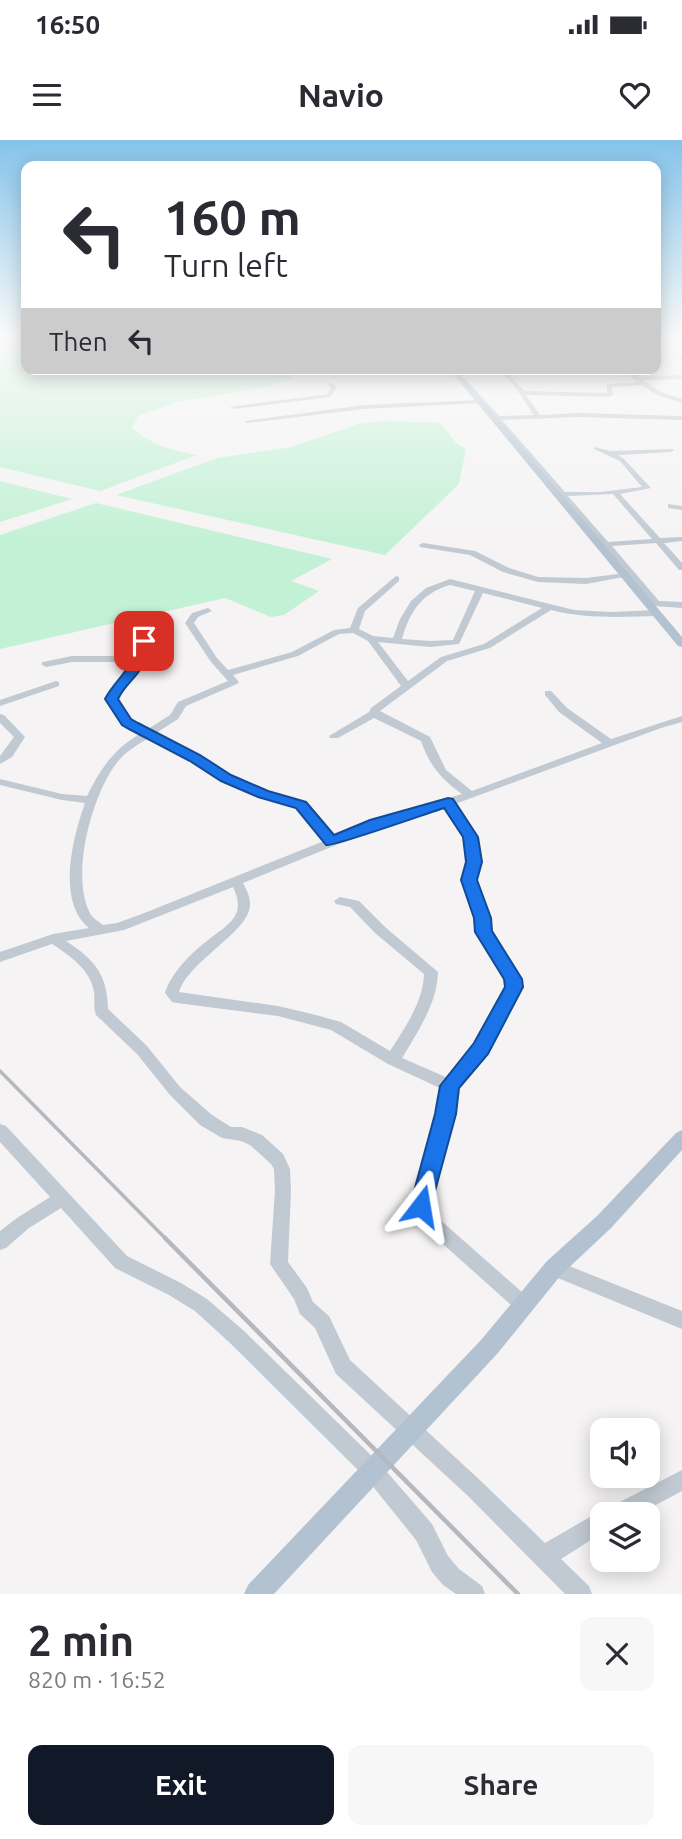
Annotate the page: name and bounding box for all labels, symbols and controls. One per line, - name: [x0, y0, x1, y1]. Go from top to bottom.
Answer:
- text: 16:50: [35, 10, 100, 39]
- icon: menu: [28, 76, 66, 114]
- icon: heart: [616, 76, 654, 114]
- text: Navio: [298, 77, 384, 113]
- icon: left: [49, 189, 140, 280]
- text: 160 m: [164, 189, 301, 244]
- text: Turn left: [164, 247, 288, 283]
- icon: left: [122, 322, 160, 360]
- text: Then: [49, 327, 108, 356]
- pin: [114, 611, 174, 671]
- icon: arrive: [125, 622, 163, 660]
- position arrow: [384, 1169, 458, 1243]
- map controls: [590, 1418, 660, 1572]
- button: sound: [590, 1418, 660, 1488]
- button: layers: [590, 1502, 660, 1572]
- text: 2 min: [28, 1617, 134, 1664]
- button: close: [580, 1617, 654, 1691]
- text: 820 m · 16:52: [28, 1667, 166, 1692]
- button: Exit: [28, 1745, 334, 1825]
- button: Share: [348, 1745, 654, 1825]

